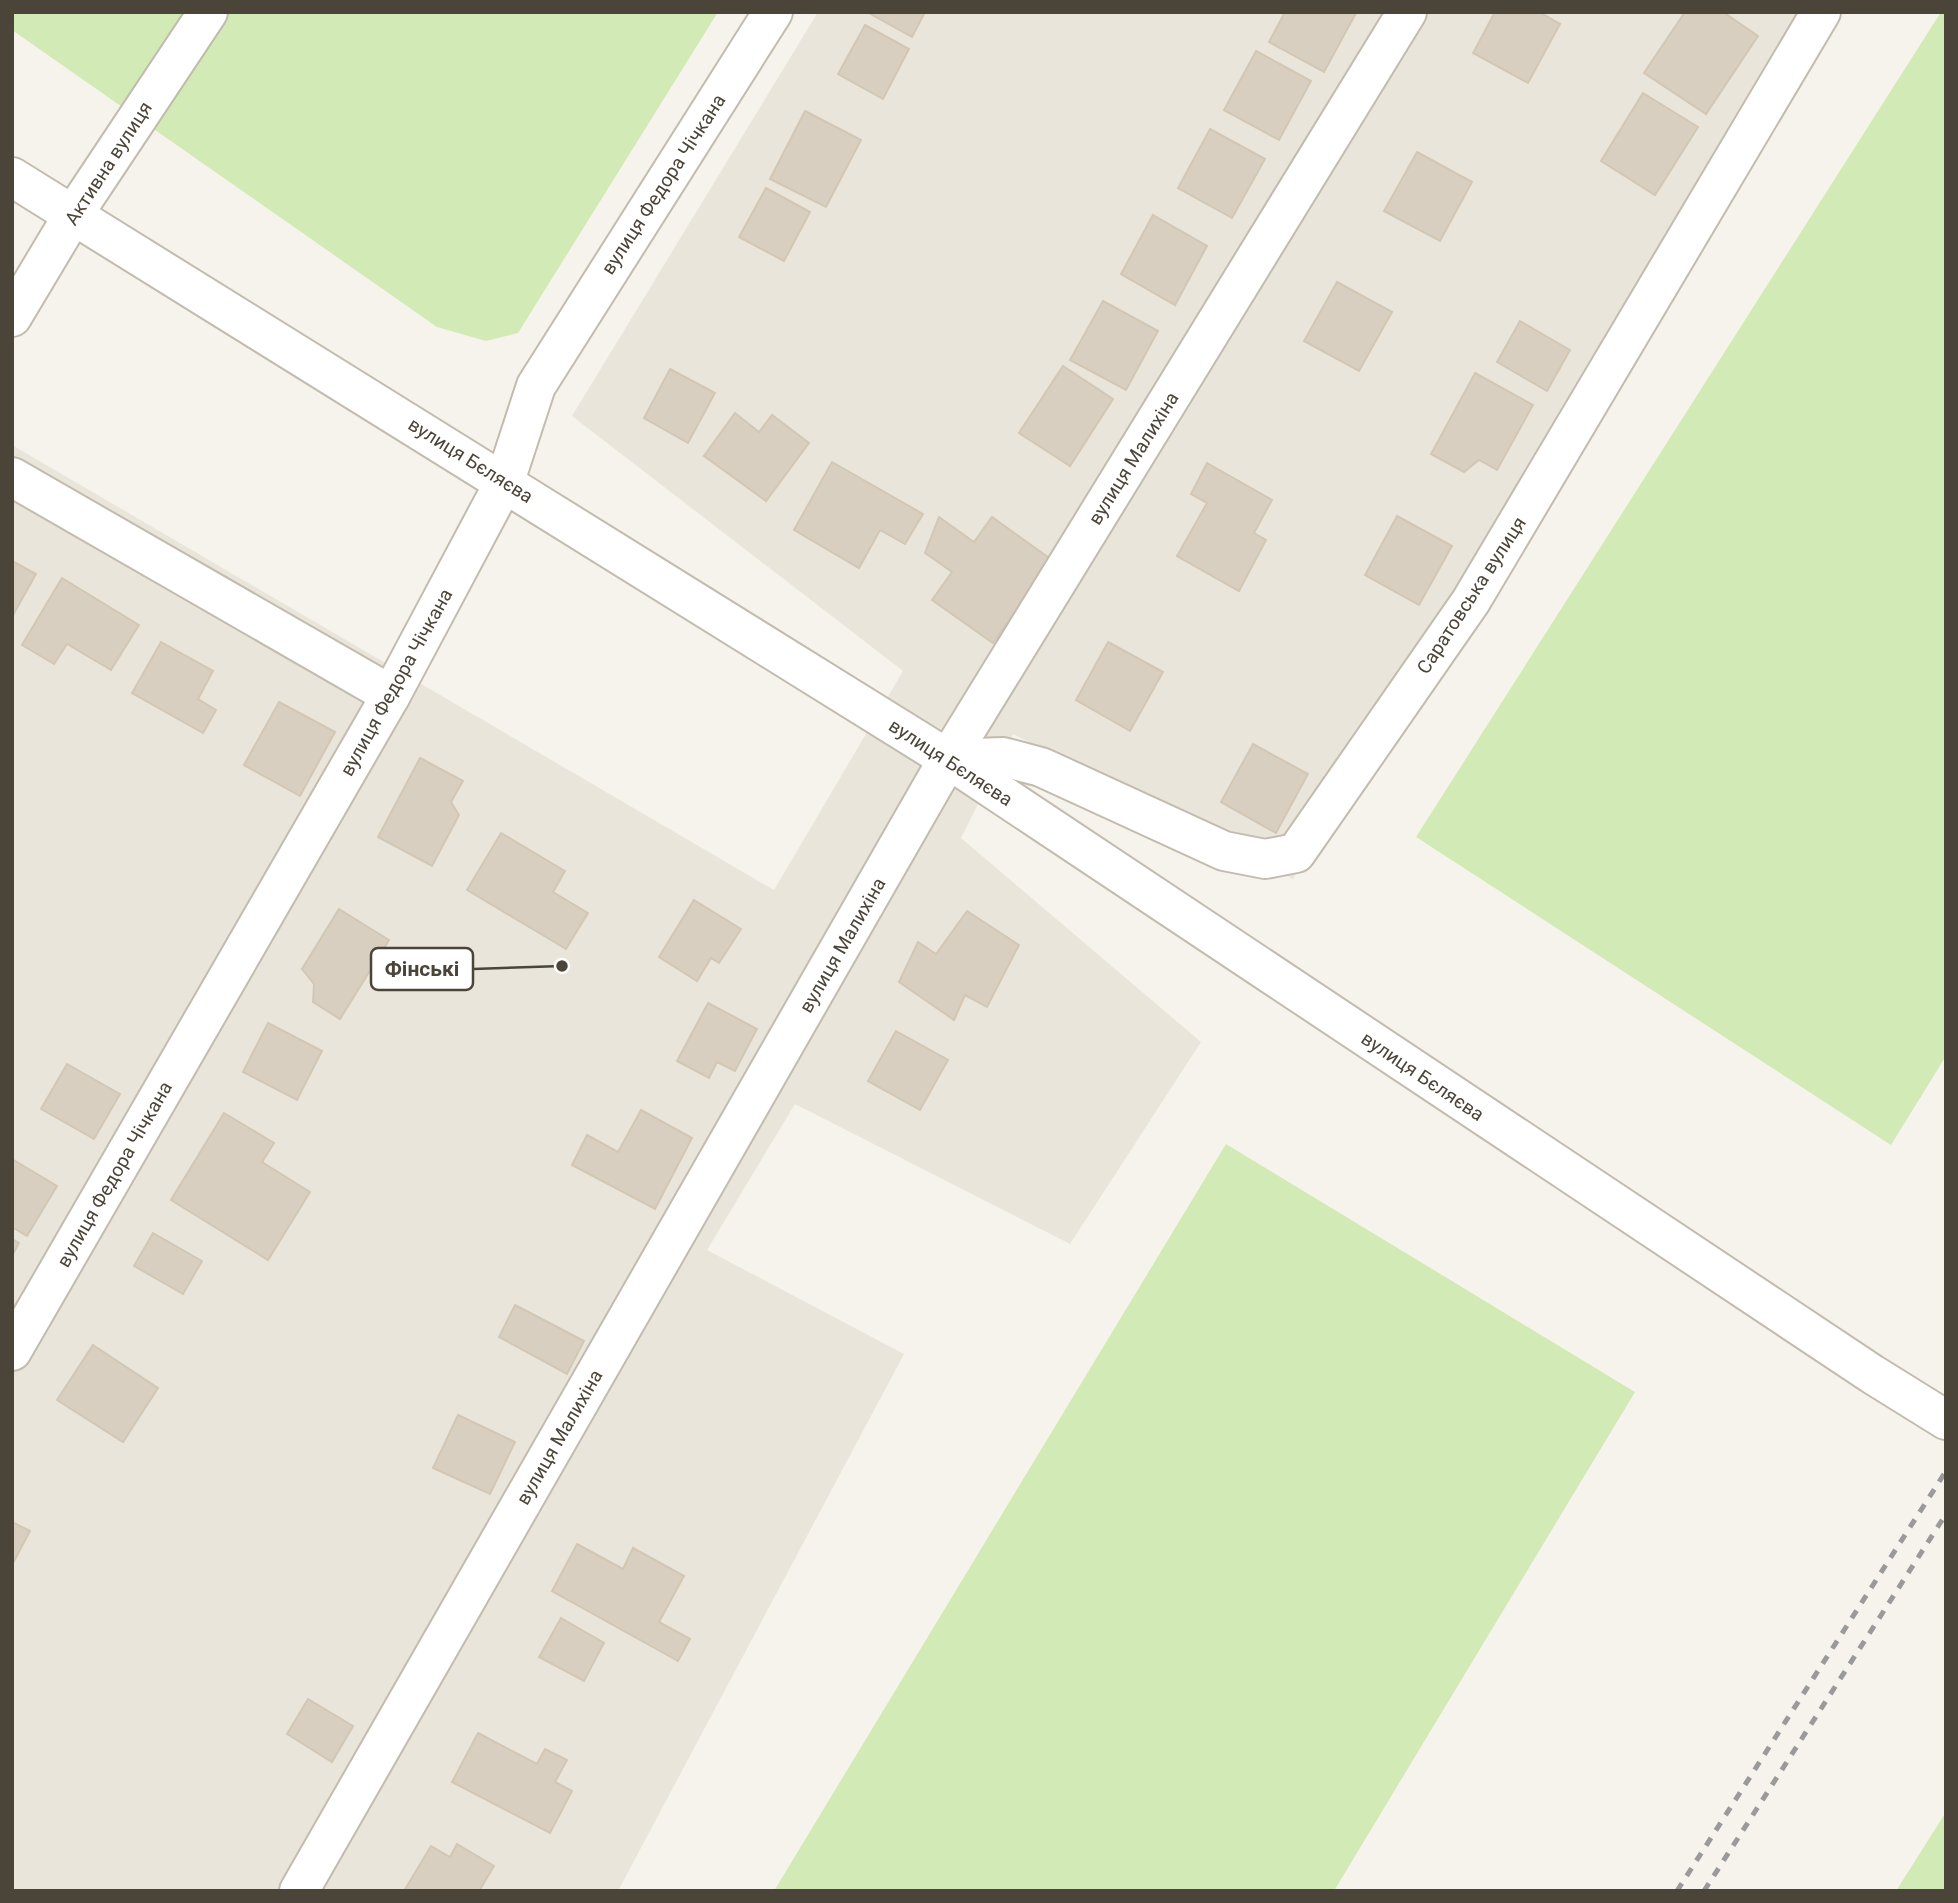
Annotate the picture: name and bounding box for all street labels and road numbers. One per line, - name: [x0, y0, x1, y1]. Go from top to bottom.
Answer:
- street label: вулиця Федора Чічкана: [596, 90, 730, 279]
- street label: Активна вулиця: [60, 97, 157, 229]
- street label: вулиця Малихіна: [1083, 388, 1183, 529]
- street label: вулиця Бєляєва: [404, 413, 537, 508]
- street label: Саратовська вулиця: [1412, 512, 1531, 678]
- street label: вулиця Федора Чічкана: [335, 585, 458, 780]
- street label: вулиця Бєляєва: [885, 714, 1017, 811]
- street label: вулиця Малихіна: [794, 874, 890, 1017]
- street label: вулиця Бєляєва: [1357, 1027, 1488, 1126]
- street label: вулиця Федора Чічкана: [52, 1077, 177, 1271]
- street label: вулиця Малихіна: [511, 1366, 607, 1509]

